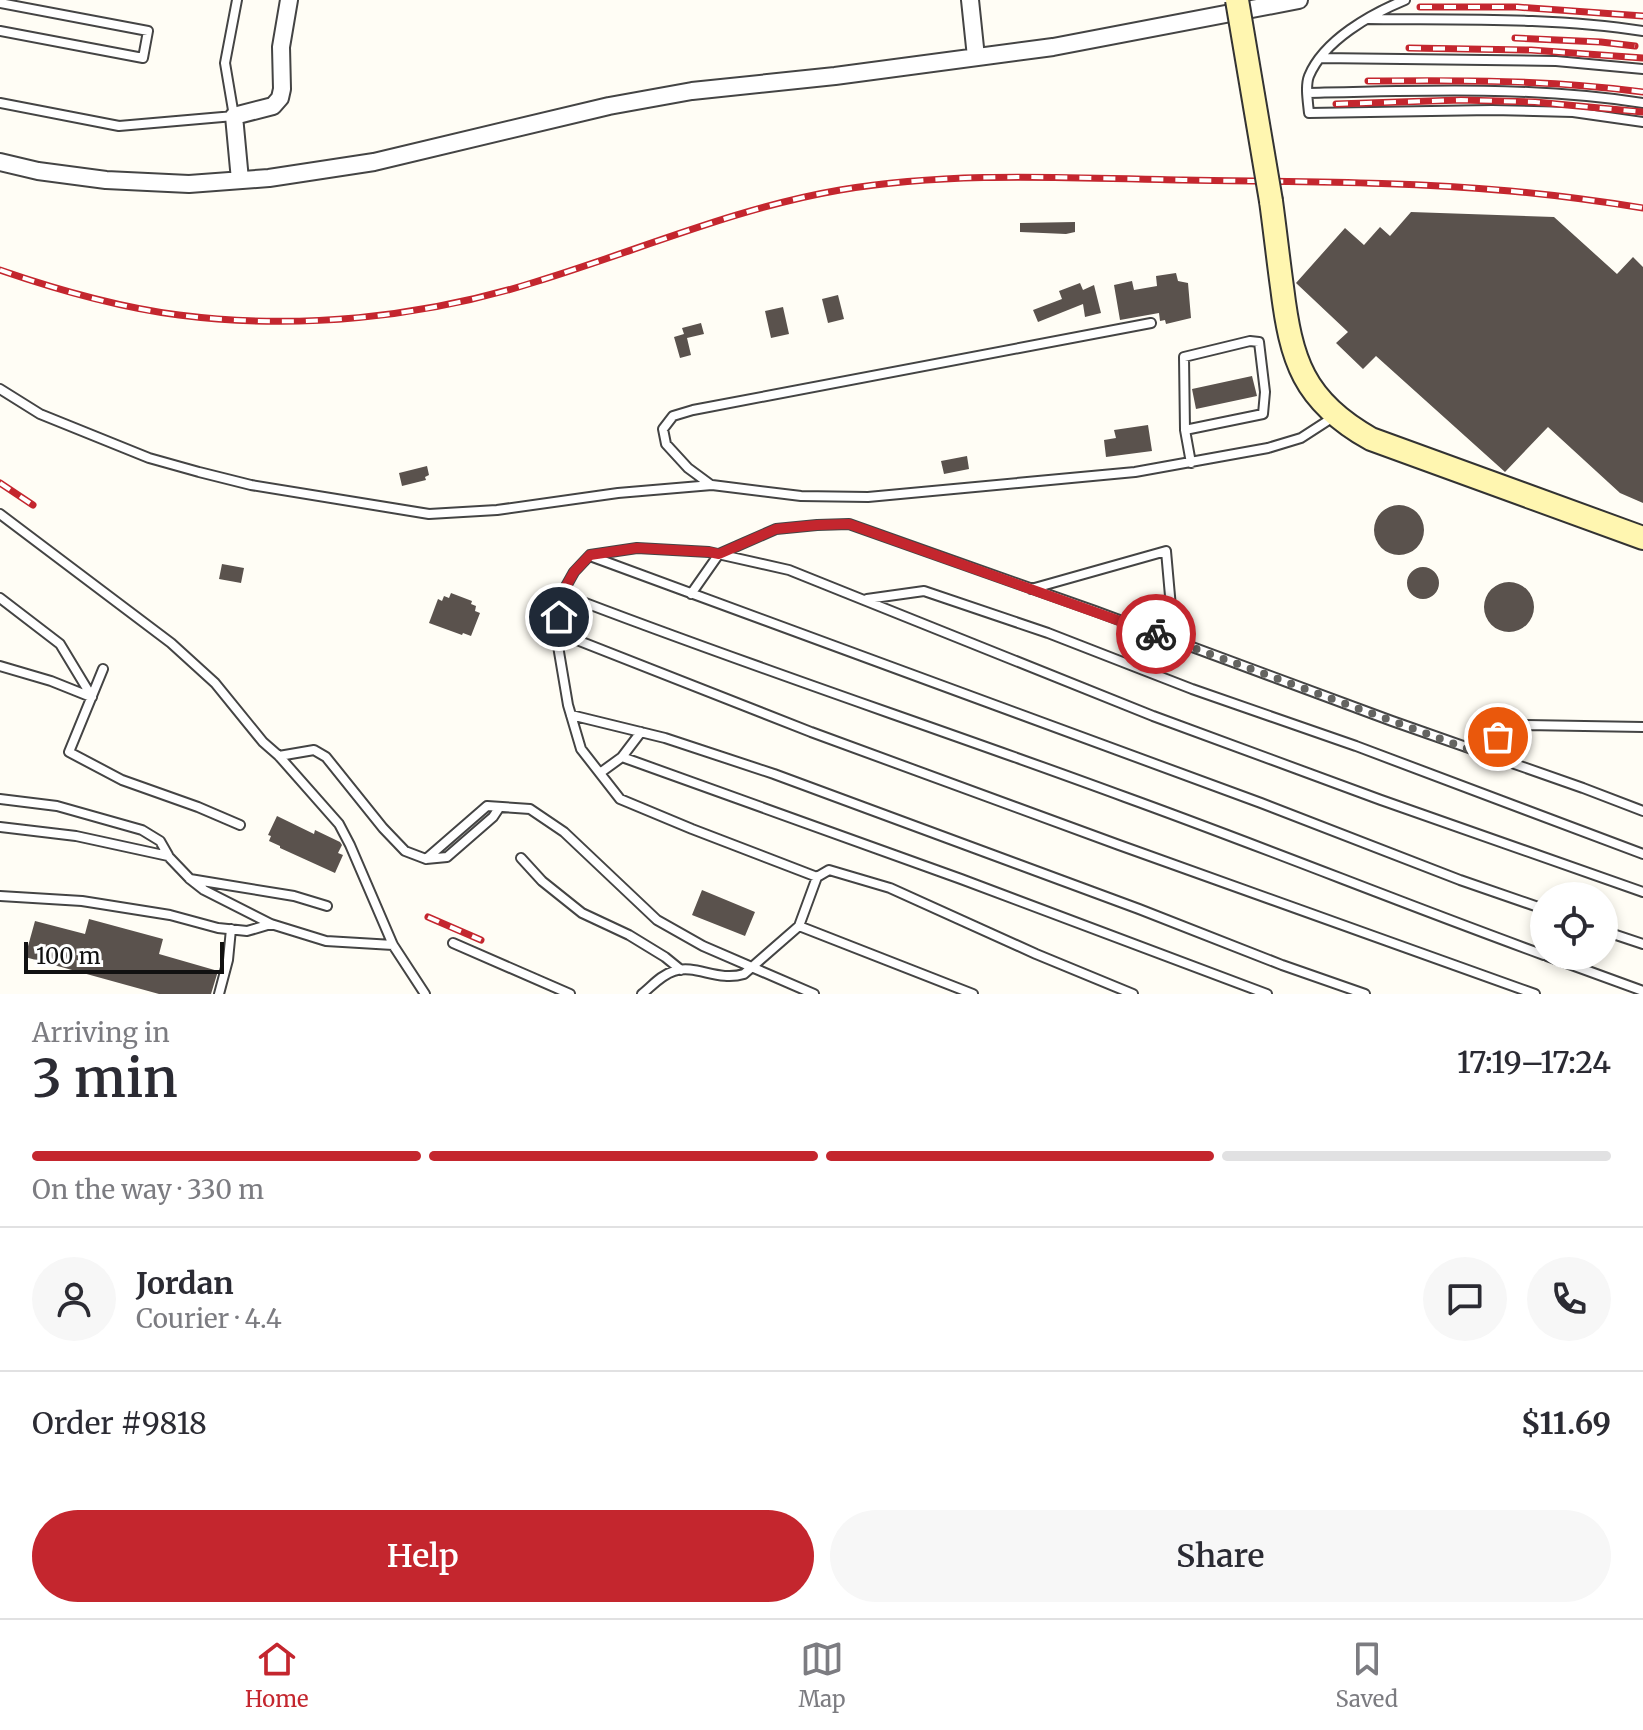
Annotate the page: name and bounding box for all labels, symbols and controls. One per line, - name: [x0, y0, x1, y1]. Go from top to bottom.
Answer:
- pin: [525, 583, 593, 651]
- courier: [1116, 594, 1196, 674]
- icon: home: [537, 595, 581, 639]
- icon: bike: [1134, 612, 1178, 656]
- pin: [1464, 703, 1532, 771]
- icon: bag: [1476, 715, 1520, 759]
- map controls: [1530, 882, 1618, 970]
- button: locate: [1530, 882, 1618, 970]
- scale bar: [24, 938, 224, 974]
- text: 100 m: [36, 942, 101, 970]
- text: Arriving in: [32, 1016, 170, 1049]
- text: 17:19–17:24: [1457, 1043, 1611, 1081]
- text: 3 min: [32, 1046, 178, 1111]
- text: On the way · 330 m: [32, 1173, 264, 1206]
- button: person: [32, 1257, 116, 1341]
- button: chat: [1423, 1257, 1507, 1341]
- button: phone: [1527, 1257, 1611, 1341]
- text: Jordan: [136, 1264, 234, 1302]
- text: Courier · 4.4: [136, 1302, 282, 1335]
- text: Order #9818: [32, 1404, 207, 1442]
- text: $11.69: [1521, 1404, 1611, 1442]
- button: Help: [32, 1510, 814, 1602]
- button: Share: [830, 1510, 1611, 1602]
- tab: Home: [245, 1637, 308, 1713]
- tab: Map: [799, 1637, 845, 1713]
- tab: Saved: [1336, 1637, 1398, 1713]

